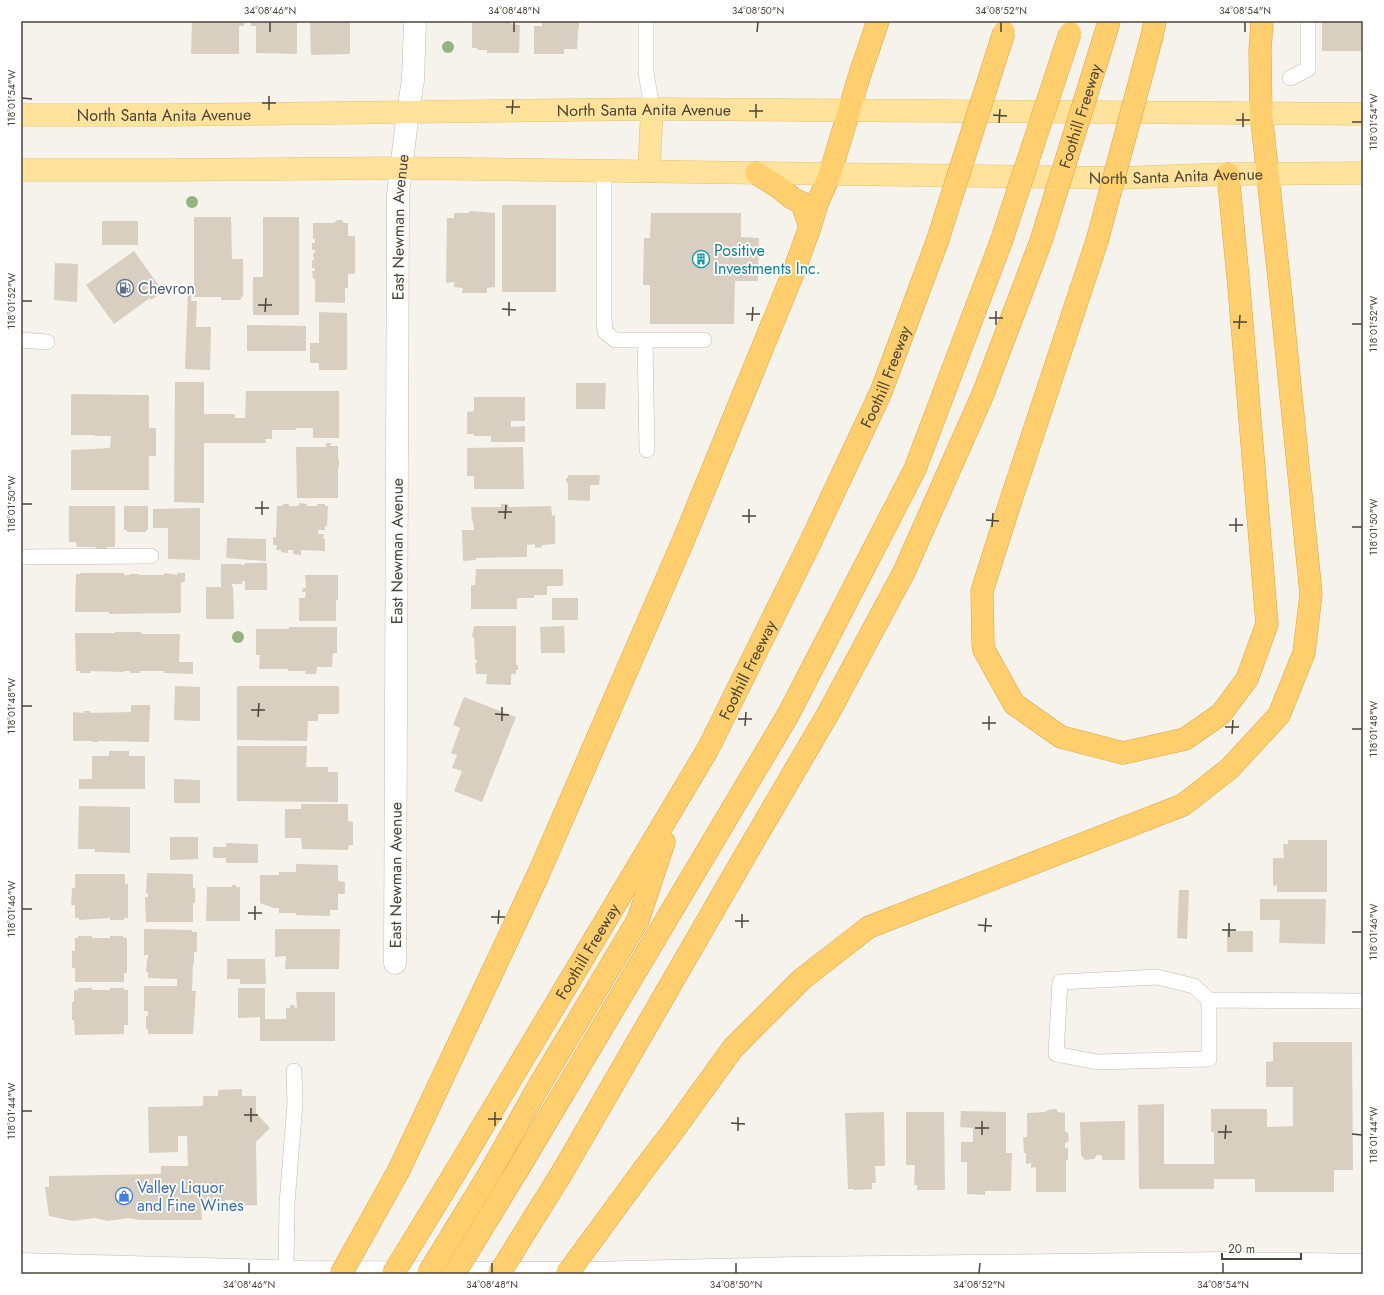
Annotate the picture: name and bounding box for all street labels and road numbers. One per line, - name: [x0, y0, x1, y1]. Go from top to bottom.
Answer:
- street label: Foothill Freeway: [1053, 60, 1108, 171]
- street label: North Santa Anita Avenue: [557, 98, 731, 122]
- street label: North Santa Anita Avenue: [77, 103, 251, 127]
- street label: East Newman Avenue: [387, 153, 415, 300]
- street label: North Santa Anita Avenue: [1089, 163, 1263, 190]
- street label: Foothill Freeway: [855, 322, 917, 432]
- street label: East Newman Avenue: [385, 478, 409, 624]
- street label: Foothill Freeway: [713, 615, 782, 724]
- street label: East Newman Avenue: [384, 802, 408, 948]
- street label: Foothill Freeway: [550, 898, 626, 1004]

